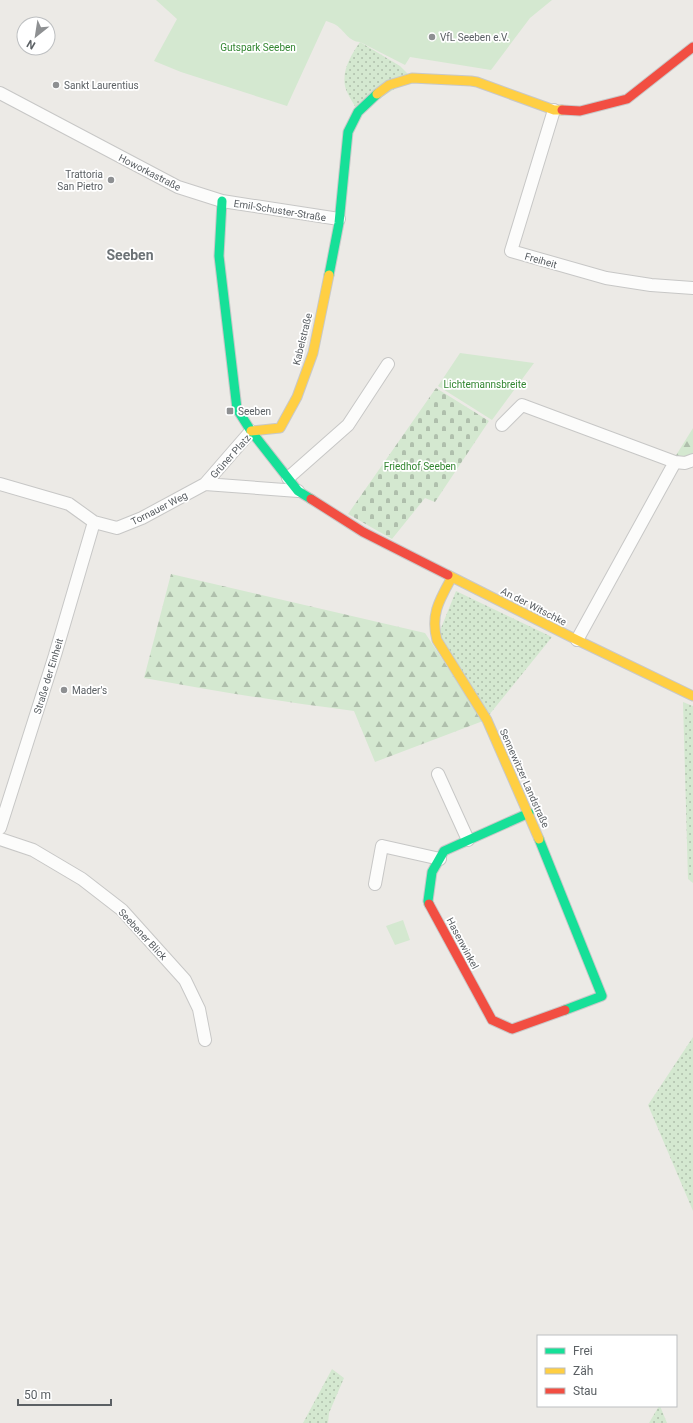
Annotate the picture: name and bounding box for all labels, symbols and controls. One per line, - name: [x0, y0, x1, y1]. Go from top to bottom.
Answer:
- north arrow: [16, 16, 56, 56]
- marker: VfL Seeben e.V.: [427, 32, 437, 42]
- place label: VfL Seeben e.V.: [440, 32, 509, 43]
- text: N: [24, 37, 38, 52]
- park label: Gutspark Seeben: [220, 42, 296, 53]
- marker: Sankt Laurentius: [51, 80, 61, 90]
- place label: Sankt Laurentius: [64, 80, 139, 91]
- street label: Howorkastraße: [117, 152, 183, 193]
- place label: Trattoria San Pietro: [57, 169, 103, 192]
- marker: Trattoria San Pietro: [106, 175, 116, 185]
- street label: Emil-Schuster-Straße: [233, 198, 327, 223]
- district label: Seeben: [106, 247, 154, 263]
- street label: Freiheit: [524, 251, 558, 270]
- street label: Kabelstraße: [291, 312, 314, 366]
- park label: Lichtemannsbreite: [444, 379, 526, 390]
- marker: Seeben: [225, 406, 235, 416]
- place label: Seeben: [238, 406, 271, 417]
- street label: Grüner Platz: [208, 432, 253, 480]
- park label: Friedhof Seeben: [384, 461, 456, 472]
- street label: Tornauer Weg: [129, 489, 189, 527]
- street label: An der Witschke: [499, 585, 568, 628]
- street label: Straße der Einheit: [32, 637, 65, 715]
- marker: Mader's: [59, 685, 69, 695]
- place label: Mader's: [72, 685, 107, 696]
- street label: Sennewitzer Landstraße: [498, 727, 551, 829]
- street label: Seebener Blick: [116, 907, 170, 963]
- street label: Hasenwinkel: [444, 916, 481, 971]
- legend: [537, 1335, 677, 1407]
- text: Frei: [573, 1344, 593, 1358]
- text: Zäh: [573, 1364, 593, 1378]
- scale bar: [18, 1381, 111, 1407]
- text: Stau: [573, 1384, 597, 1398]
- text: 50 m: [24, 1388, 51, 1402]

